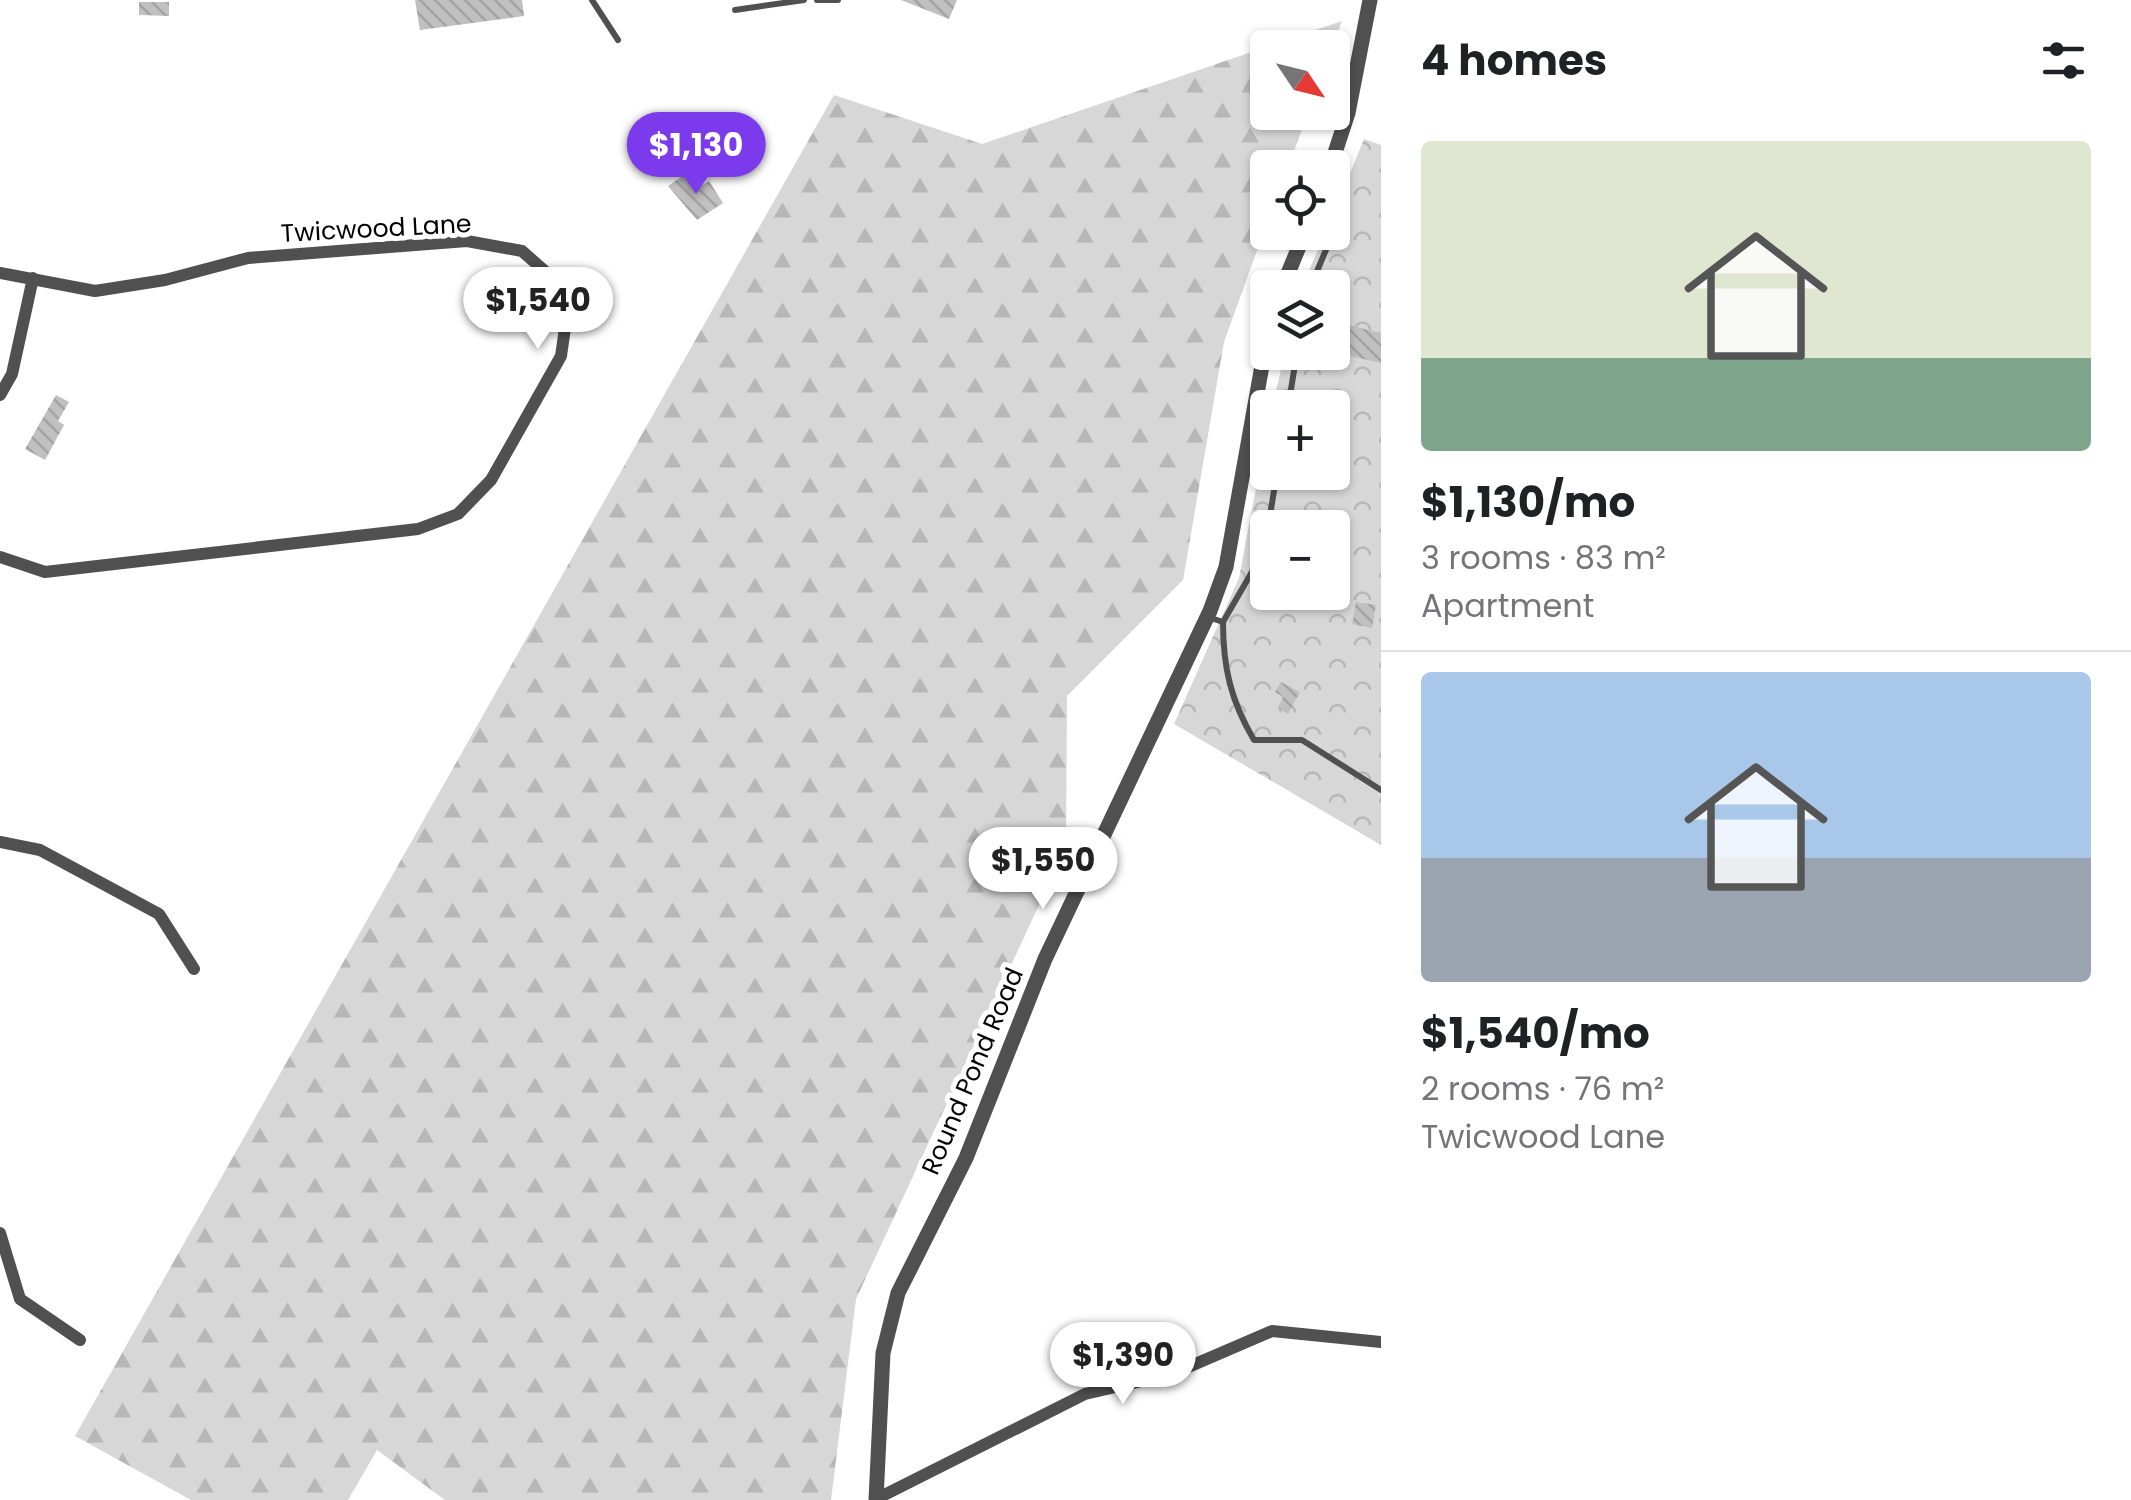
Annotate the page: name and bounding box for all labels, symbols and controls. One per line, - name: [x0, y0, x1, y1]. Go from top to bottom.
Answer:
- north arrow: [1250, 30, 1350, 130]
- map controls: [1250, 30, 1350, 610]
- text: 4 homes: [1421, 31, 1607, 90]
- icon: filters: [2036, 33, 2091, 88]
- pin: $1,130: [615, 112, 777, 197]
- text: $1,130: [649, 122, 743, 167]
- button: locate: [1250, 150, 1350, 250]
- street label: Twicwood Lane: [280, 206, 472, 251]
- icon: home: [1666, 206, 1846, 386]
- pin: $1,540: [457, 267, 619, 352]
- button: layers: [1250, 270, 1350, 370]
- text: $1,540: [485, 277, 591, 322]
- button: +: [1250, 390, 1350, 490]
- text: $1,130/mo: [1421, 473, 1635, 532]
- button: −: [1250, 510, 1350, 610]
- text: 3 rooms · 83 m²: [1421, 535, 1666, 580]
- text: Apartment: [1421, 583, 1594, 628]
- icon: home: [1666, 737, 1846, 917]
- pin: $1,550: [962, 827, 1124, 912]
- text: $1,550: [991, 837, 1095, 882]
- street label: Round Pond Road: [913, 962, 1032, 1180]
- text: $1,540/mo: [1421, 1004, 1650, 1063]
- text: 2 rooms · 76 m²: [1421, 1066, 1664, 1111]
- text: Twicwood Lane: [1421, 1114, 1665, 1159]
- pin: $1,390: [1042, 1322, 1204, 1407]
- text: $1,390: [1072, 1332, 1174, 1377]

